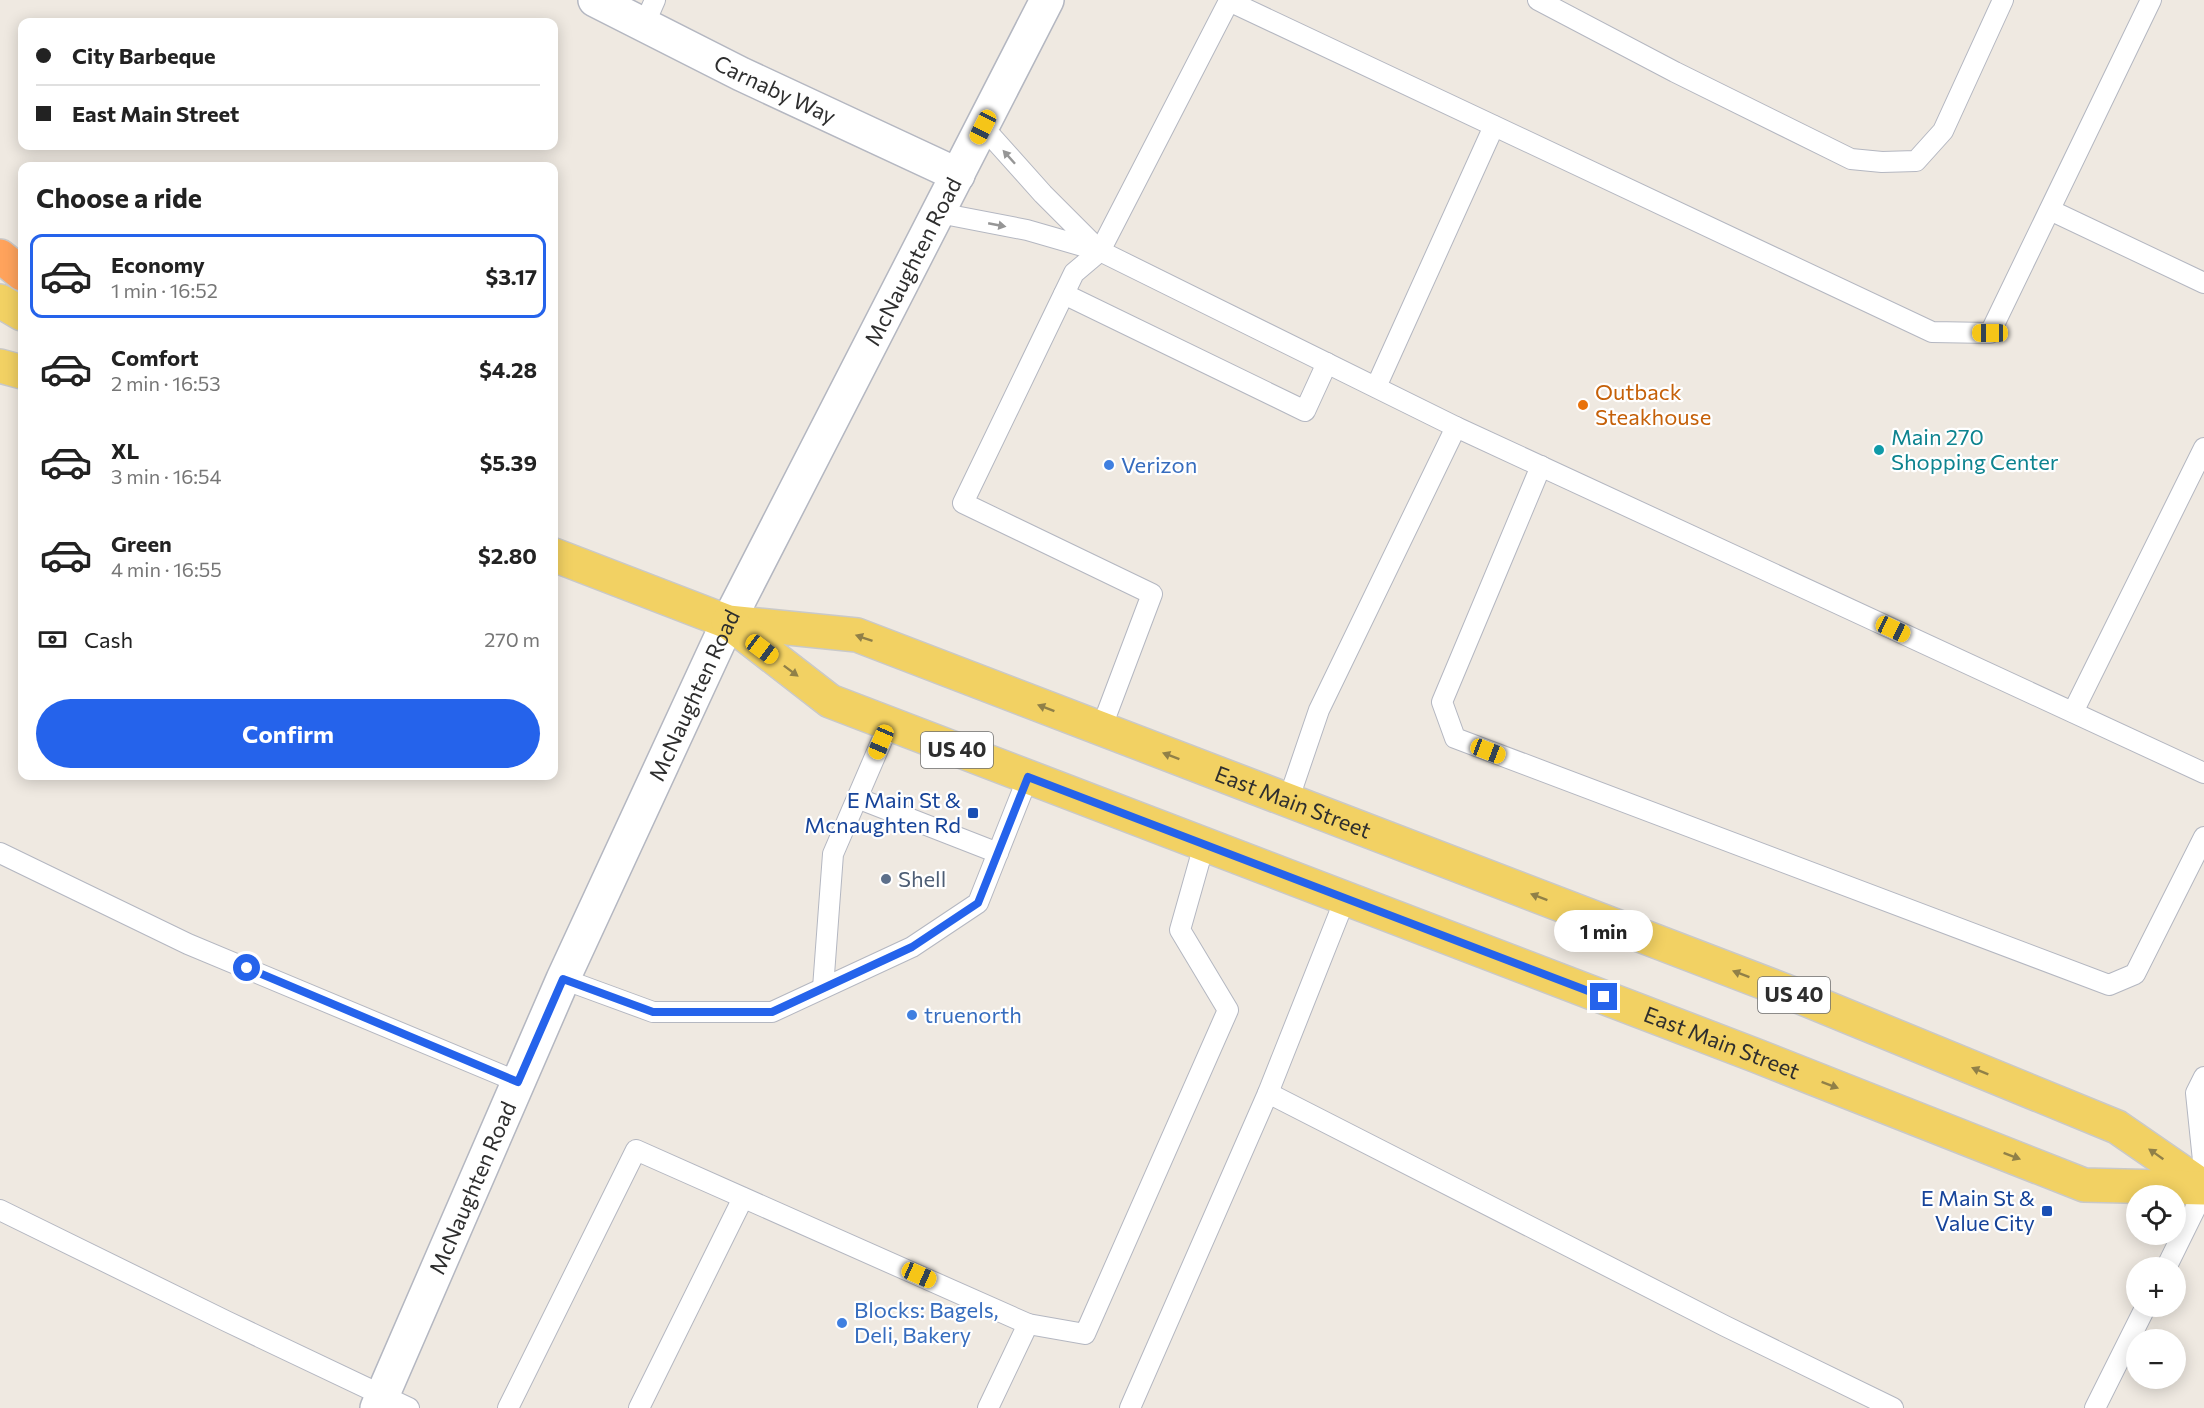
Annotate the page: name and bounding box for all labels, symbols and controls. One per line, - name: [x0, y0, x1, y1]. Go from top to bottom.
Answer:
- text: City Barbeque: [72, 42, 216, 69]
- street label: Carnaby Way: [710, 49, 840, 129]
- text: East Main Street: [72, 100, 239, 127]
- car: [967, 107, 999, 147]
- one-way arrow: [1003, 150, 1017, 164]
- street label: McNaughten Road: [858, 173, 967, 350]
- text: Choose a ride: [36, 181, 202, 214]
- one-way arrow: [987, 221, 1006, 230]
- icon: car: [39, 249, 93, 303]
- text: Economy: [111, 251, 205, 278]
- text: $3.17: [486, 263, 537, 290]
- text: 1 min · 16:52: [111, 278, 218, 302]
- car: [1972, 324, 2008, 342]
- icon: car: [39, 342, 93, 396]
- text: Comfort: [111, 344, 199, 371]
- text: $4.28: [479, 356, 537, 383]
- text: 2 min · 16:53: [111, 371, 221, 395]
- place label: Outback Steakhouse: [1595, 378, 1711, 430]
- marker: Outback Steakhouse: [1576, 398, 1590, 412]
- place label: Main 270 Shopping Center: [1891, 423, 2059, 475]
- icon: car: [39, 435, 93, 489]
- text: XL: [111, 437, 139, 464]
- marker: Main 270 Shopping Center: [1872, 443, 1886, 457]
- text: $5.39: [480, 449, 537, 476]
- place label: Verizon: [1121, 451, 1197, 478]
- marker: Verizon: [1102, 458, 1116, 472]
- text: 3 min · 16:54: [111, 464, 222, 488]
- icon: car: [39, 528, 93, 582]
- text: Green: [111, 530, 172, 557]
- text: $2.80: [478, 542, 537, 569]
- text: 4 min · 16:55: [111, 557, 222, 581]
- street label: McNaughten Road: [642, 605, 745, 785]
- car: [1873, 613, 1913, 645]
- icon: cash: [36, 623, 69, 656]
- text: Cash: [84, 626, 133, 653]
- text: 270 m: [484, 627, 540, 651]
- car: [742, 631, 782, 667]
- one-way arrow: [855, 633, 873, 643]
- one-way arrow: [783, 664, 799, 677]
- button: Confirm: [36, 699, 540, 768]
- one-way arrow: [1037, 703, 1055, 712]
- car: [866, 722, 896, 762]
- road number: US 40: [921, 732, 993, 768]
- car: [1468, 736, 1508, 766]
- one-way arrow: [1162, 751, 1180, 760]
- street label: East Main Street: [1211, 760, 1375, 844]
- place label: E Main St & Mcnaughten Rd: [804, 786, 961, 838]
- marker: E Main St & Mcnaughten Rd: [966, 806, 980, 820]
- place label: Shell: [898, 865, 946, 892]
- marker: Shell: [879, 872, 893, 886]
- one-way arrow: [1530, 892, 1548, 902]
- callout: 1 min: [1554, 910, 1654, 952]
- text: 1 min: [1580, 919, 1627, 943]
- route start: [233, 954, 260, 981]
- one-way arrow: [1732, 969, 1750, 979]
- road number: US 40: [1758, 977, 1830, 1013]
- route end: [1590, 983, 1617, 1010]
- street label: East Main Street: [1640, 1000, 1804, 1085]
- place label: truenorth: [924, 1001, 1022, 1028]
- marker: truenorth: [905, 1008, 919, 1022]
- one-way arrow: [1971, 1066, 1989, 1075]
- one-way arrow: [1821, 1080, 1839, 1090]
- street label: McNaughten Road: [423, 1097, 521, 1278]
- one-way arrow: [2147, 1148, 2164, 1159]
- one-way arrow: [2003, 1151, 2021, 1161]
- place label: E Main St & Value City: [1921, 1184, 2035, 1236]
- map controls: [2126, 1185, 2186, 1389]
- button: locate: [2126, 1185, 2186, 1245]
- marker: E Main St & Value City: [2040, 1204, 2054, 1218]
- button: +: [2126, 1257, 2186, 1317]
- car: [899, 1259, 939, 1291]
- place label: Blocks: Bagels, Deli, Bakery: [854, 1296, 999, 1348]
- marker: Blocks: Bagels, Deli, Bakery: [835, 1316, 849, 1330]
- button: −: [2126, 1329, 2186, 1389]

